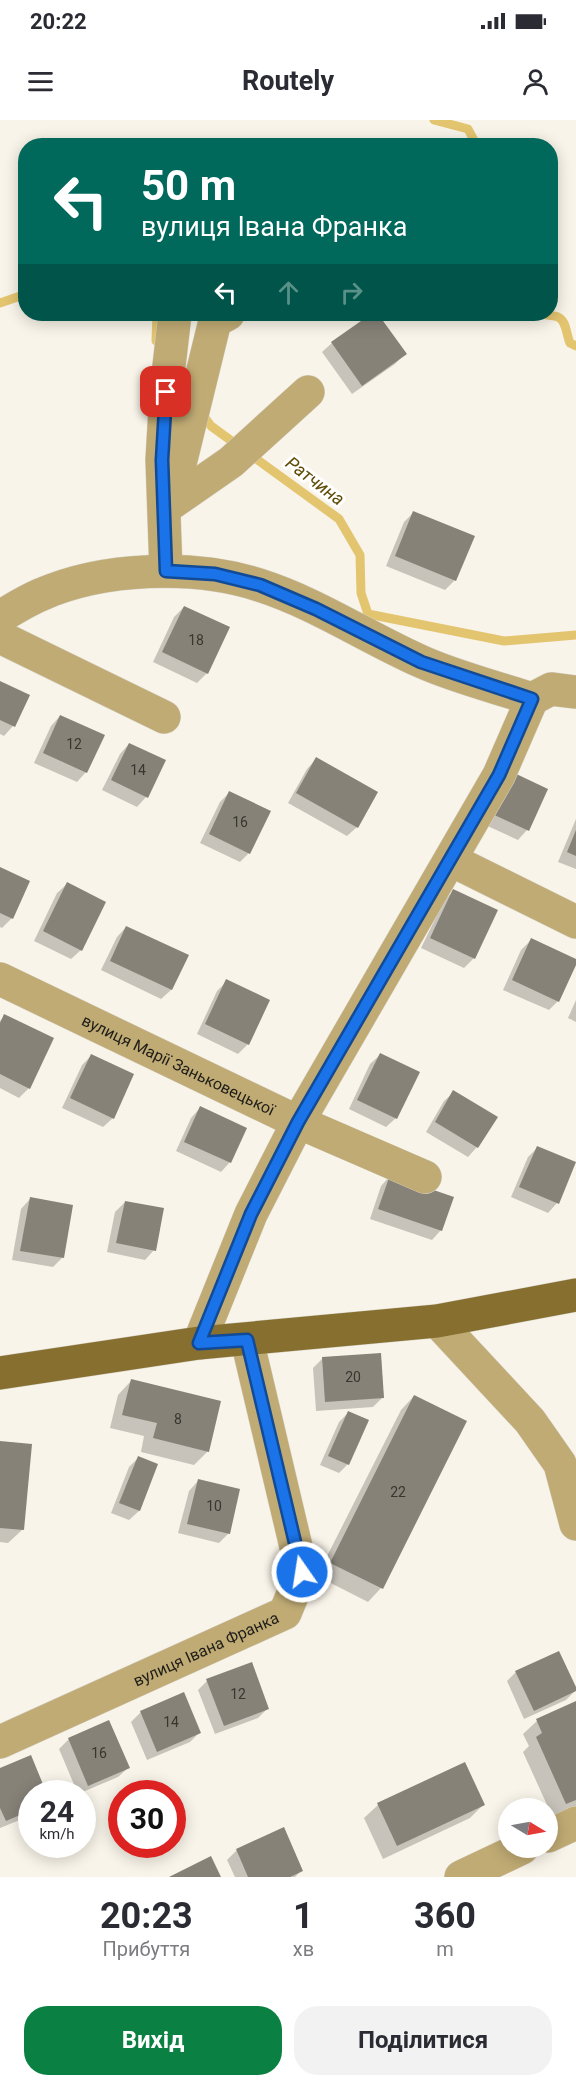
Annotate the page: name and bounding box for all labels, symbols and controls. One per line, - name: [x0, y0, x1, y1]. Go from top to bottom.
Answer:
- text: 20:22: [30, 9, 87, 34]
- icon: menu: [24, 65, 57, 98]
- text: Routely: [242, 65, 334, 97]
- icon: person: [519, 65, 552, 98]
- text: 50 m: [141, 161, 236, 210]
- icon: left: [42, 162, 120, 240]
- text: вулиця Івана Франка: [141, 211, 407, 243]
- icon: left: [209, 276, 242, 309]
- icon: ahead: [272, 276, 305, 309]
- icon: right: [335, 276, 368, 309]
- pin: [140, 366, 191, 417]
- icon: arrive: [149, 375, 182, 408]
- water label: Ратчина: [282, 452, 349, 509]
- house number: 18: [188, 632, 204, 648]
- house number: 12: [66, 736, 82, 752]
- house number: 14: [130, 762, 146, 778]
- house number: 16: [232, 814, 248, 830]
- street label: вулиця Марії Заньковецької: [79, 1011, 279, 1120]
- house number: 20: [345, 1369, 361, 1385]
- house number: 8: [174, 1411, 182, 1427]
- house number: 22: [390, 1484, 406, 1500]
- house number: 10: [206, 1498, 222, 1514]
- position arrow: [270, 1540, 334, 1604]
- street label: вулиця Івана Франка: [130, 1608, 282, 1690]
- house number: 12: [230, 1686, 246, 1702]
- house number: 14: [163, 1714, 179, 1730]
- house number: 16: [91, 1745, 107, 1761]
- speed limit sign: 30: [108, 1780, 186, 1858]
- text: 24: [40, 1794, 74, 1829]
- north arrow: [498, 1798, 558, 1858]
- map controls: [498, 1798, 558, 1858]
- text: km/h: [39, 1825, 75, 1843]
- text: 20:23: [100, 1895, 193, 1937]
- text: 1: [293, 1895, 314, 1937]
- text: 360: [414, 1895, 476, 1937]
- text: Прибуття: [102, 1937, 190, 1961]
- text: хв: [293, 1937, 314, 1961]
- text: m: [436, 1937, 454, 1961]
- button: Вихід: [24, 2006, 282, 2075]
- button: Поділитися: [294, 2006, 552, 2075]

